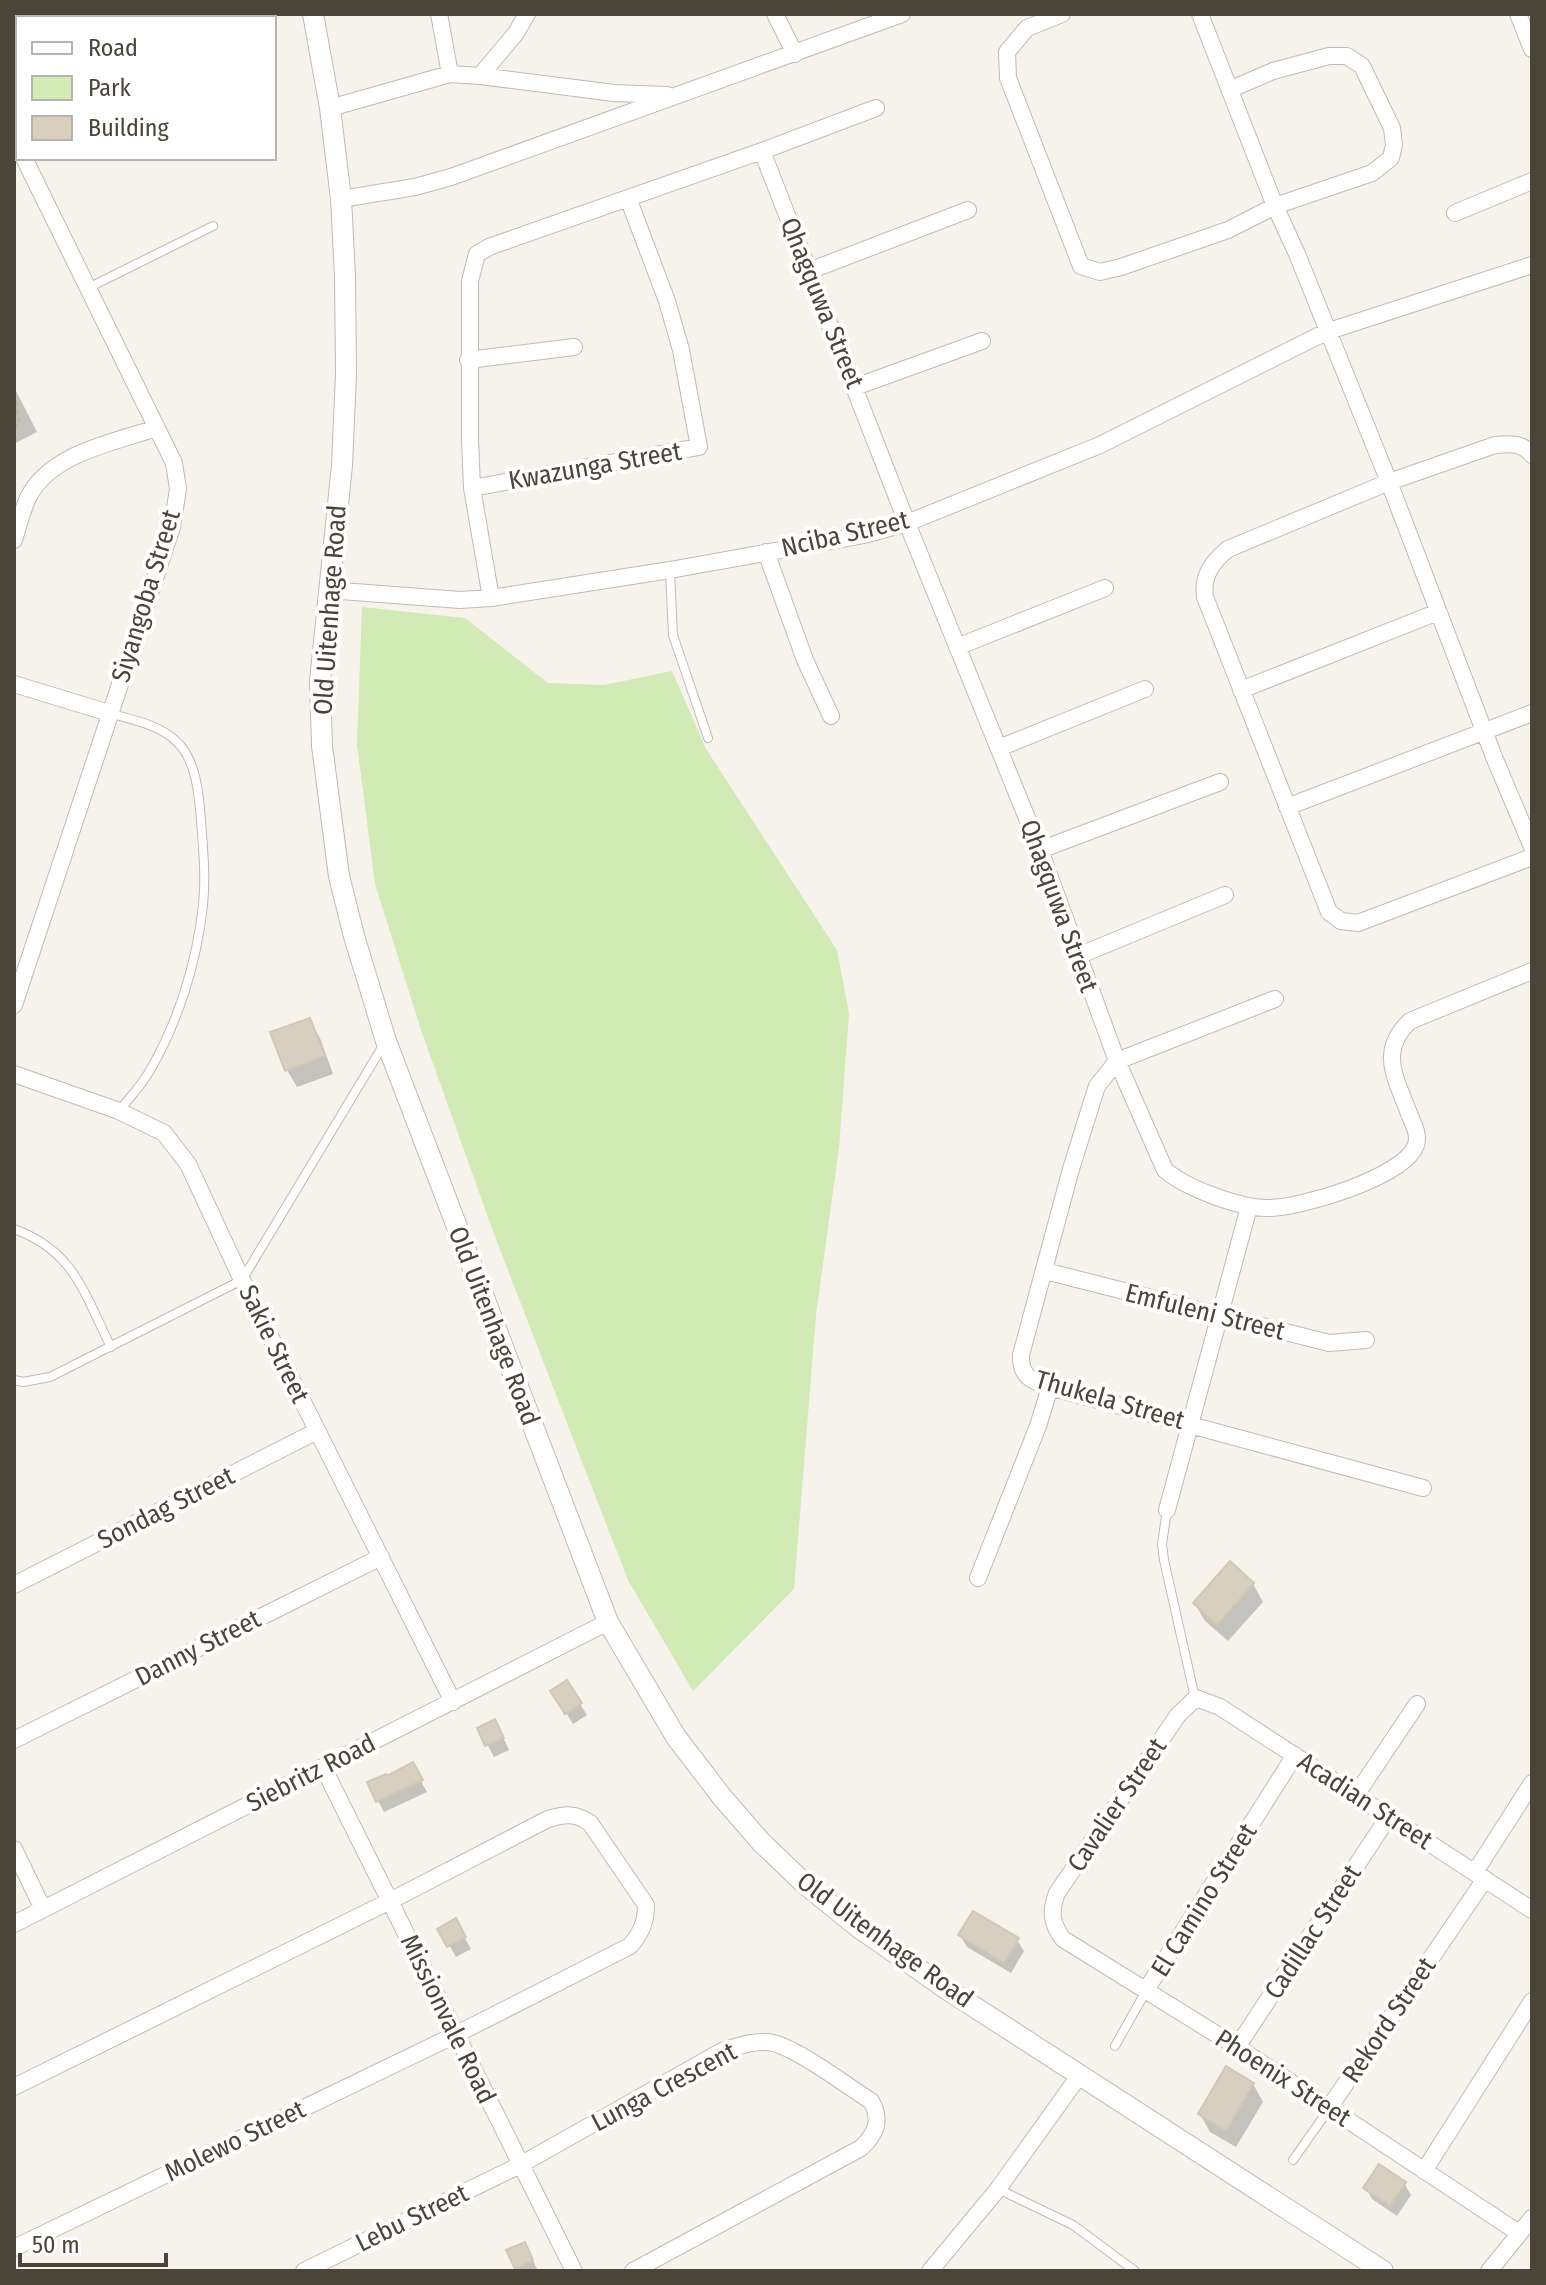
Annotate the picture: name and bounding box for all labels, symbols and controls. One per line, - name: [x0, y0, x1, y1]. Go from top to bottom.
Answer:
- legend: [16, 16, 276, 160]
- text: Road: [88, 34, 138, 62]
- text: Park: [88, 74, 131, 102]
- text: Building: [88, 114, 170, 142]
- street label: Qhagquwa Street: [774, 213, 871, 393]
- street label: Kwazunga Street: [506, 435, 684, 496]
- street label: Old Uitenhage Road: [307, 504, 353, 716]
- street label: Nciba Street: [778, 504, 912, 564]
- street label: Siyangoba Street: [105, 505, 187, 686]
- street label: Qhagquwa Street: [1013, 816, 1105, 997]
- street label: Old Uitenhage Road: [442, 1222, 546, 1430]
- street label: Emfuleni Street: [1122, 1277, 1288, 1347]
- street label: Sakie Street: [232, 1280, 316, 1408]
- street label: Thukela Street: [1032, 1364, 1189, 1436]
- street label: Sondag Street: [93, 1460, 240, 1556]
- street label: Danny Street: [130, 1603, 266, 1693]
- street label: Siebritz Road: [241, 1727, 381, 1819]
- street label: Cavalier Street: [1061, 1732, 1173, 1878]
- street label: Acadian Street: [1292, 1746, 1439, 1856]
- street label: El Camino Street: [1145, 1817, 1264, 1982]
- street label: Cadillac Street: [1258, 1859, 1368, 2005]
- street label: Old Uitenhage Road: [791, 1866, 979, 2014]
- street label: Missionvale Road: [394, 1930, 502, 2108]
- street label: Rekord Street: [1336, 1951, 1443, 2089]
- street label: Phoenix Street: [1210, 2023, 1357, 2133]
- street label: Lunga Crescent: [586, 2036, 742, 2138]
- street label: Molewo Street: [160, 2093, 311, 2188]
- street label: Lebu Street: [351, 2177, 474, 2259]
- scale bar: [20, 2217, 166, 2267]
- text: 50 m: [32, 2231, 80, 2259]

